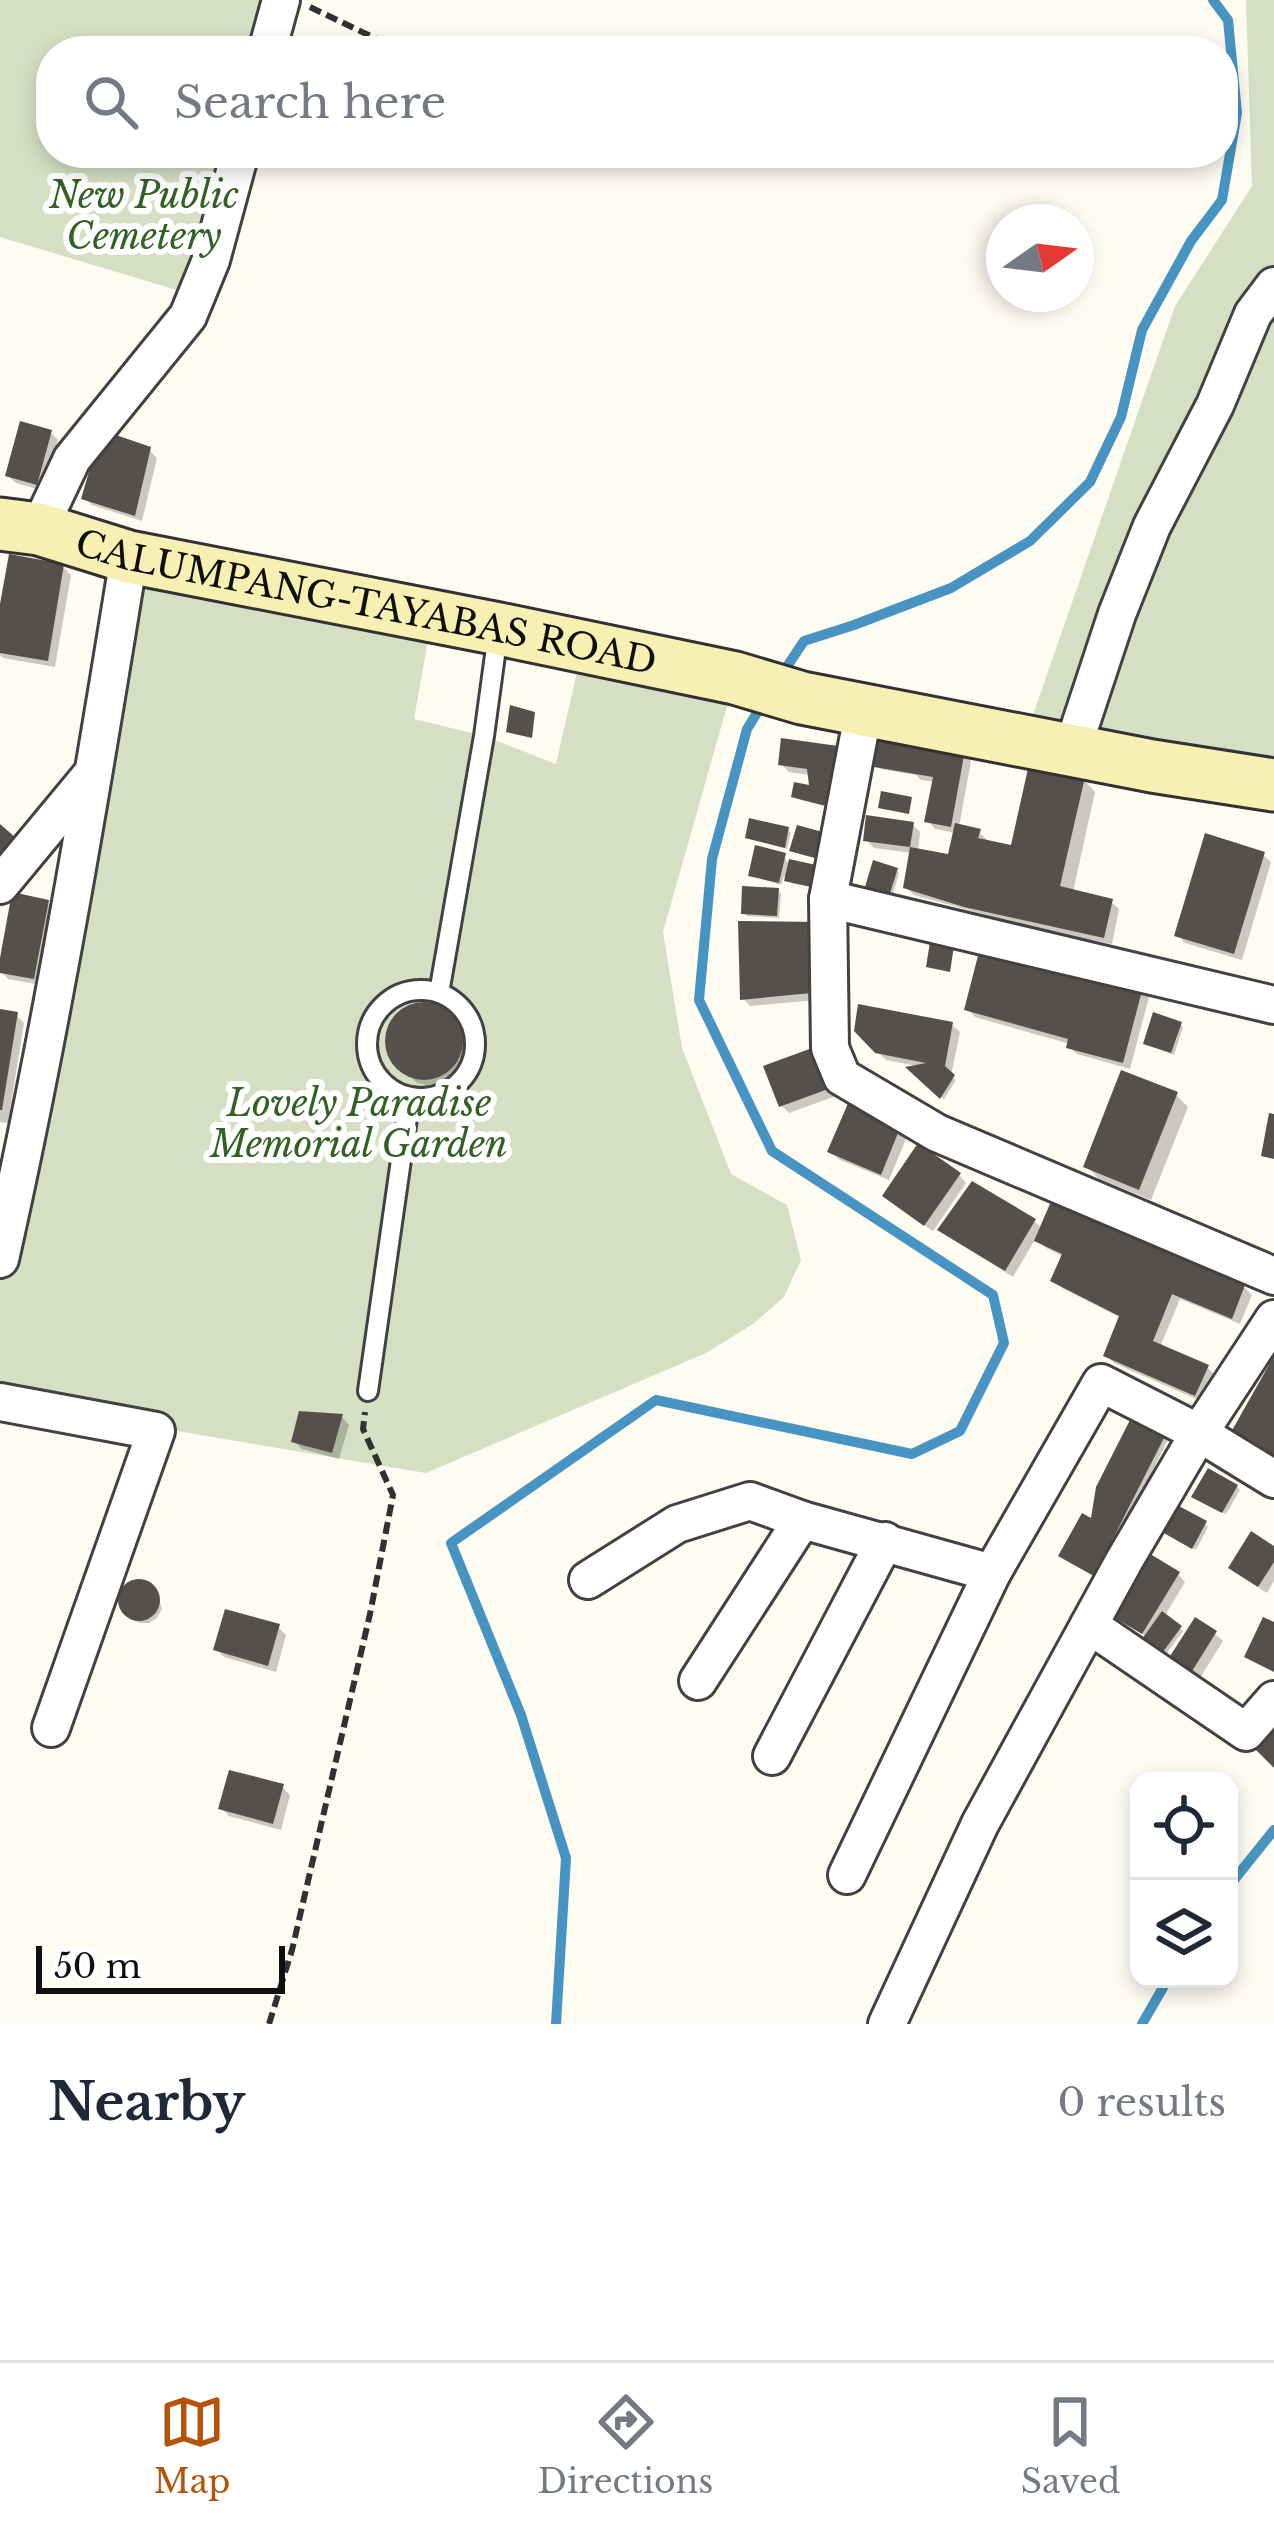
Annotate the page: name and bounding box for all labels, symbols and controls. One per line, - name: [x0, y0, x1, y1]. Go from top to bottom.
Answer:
- search box: [36, 36, 1238, 168]
- icon: search: [78, 69, 144, 135]
- text: Search here: [174, 74, 446, 130]
- park label: New Public Cemetery: [48, 173, 239, 259]
- north arrow: [986, 204, 1094, 312]
- street label: CALUMPANG-TAYABAS ROAD: [70, 520, 661, 684]
- park label: Lovely Paradise Memorial Garden: [209, 1081, 508, 1167]
- map controls: [1130, 1772, 1238, 1988]
- button: locate: [1130, 1772, 1238, 1880]
- button: layers: [1130, 1880, 1238, 1988]
- scale bar: [36, 1940, 285, 1993]
- text: 50 m: [54, 1946, 141, 1987]
- text: Nearby: [48, 2071, 245, 2134]
- text: 0 results: [1057, 2078, 1226, 2127]
- tab: Map: [154, 2389, 230, 2502]
- tab: Directions: [538, 2389, 713, 2502]
- tab: Saved: [1021, 2389, 1120, 2502]

